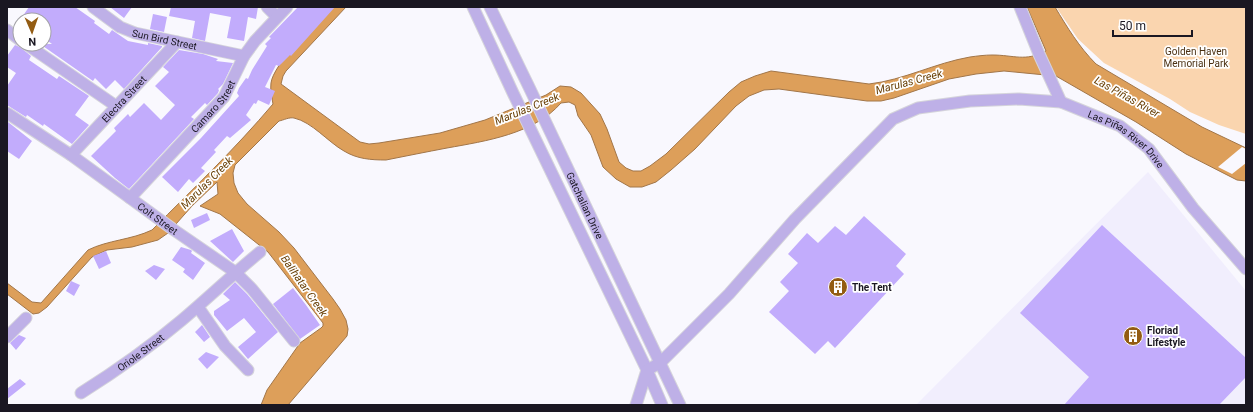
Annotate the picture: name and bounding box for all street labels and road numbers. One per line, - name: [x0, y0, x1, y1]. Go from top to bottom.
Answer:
- street label: Sun Bird Street: [131, 27, 198, 51]
- street label: Electra Street: [99, 73, 148, 124]
- street label: Camaro Street: [189, 78, 237, 134]
- street label: Las Piñas River Drive: [1086, 108, 1166, 170]
- street label: Gatchalian Drive: [565, 170, 606, 240]
- street label: Colt Street: [136, 200, 180, 236]
- street label: Oriole Street: [115, 332, 166, 373]

